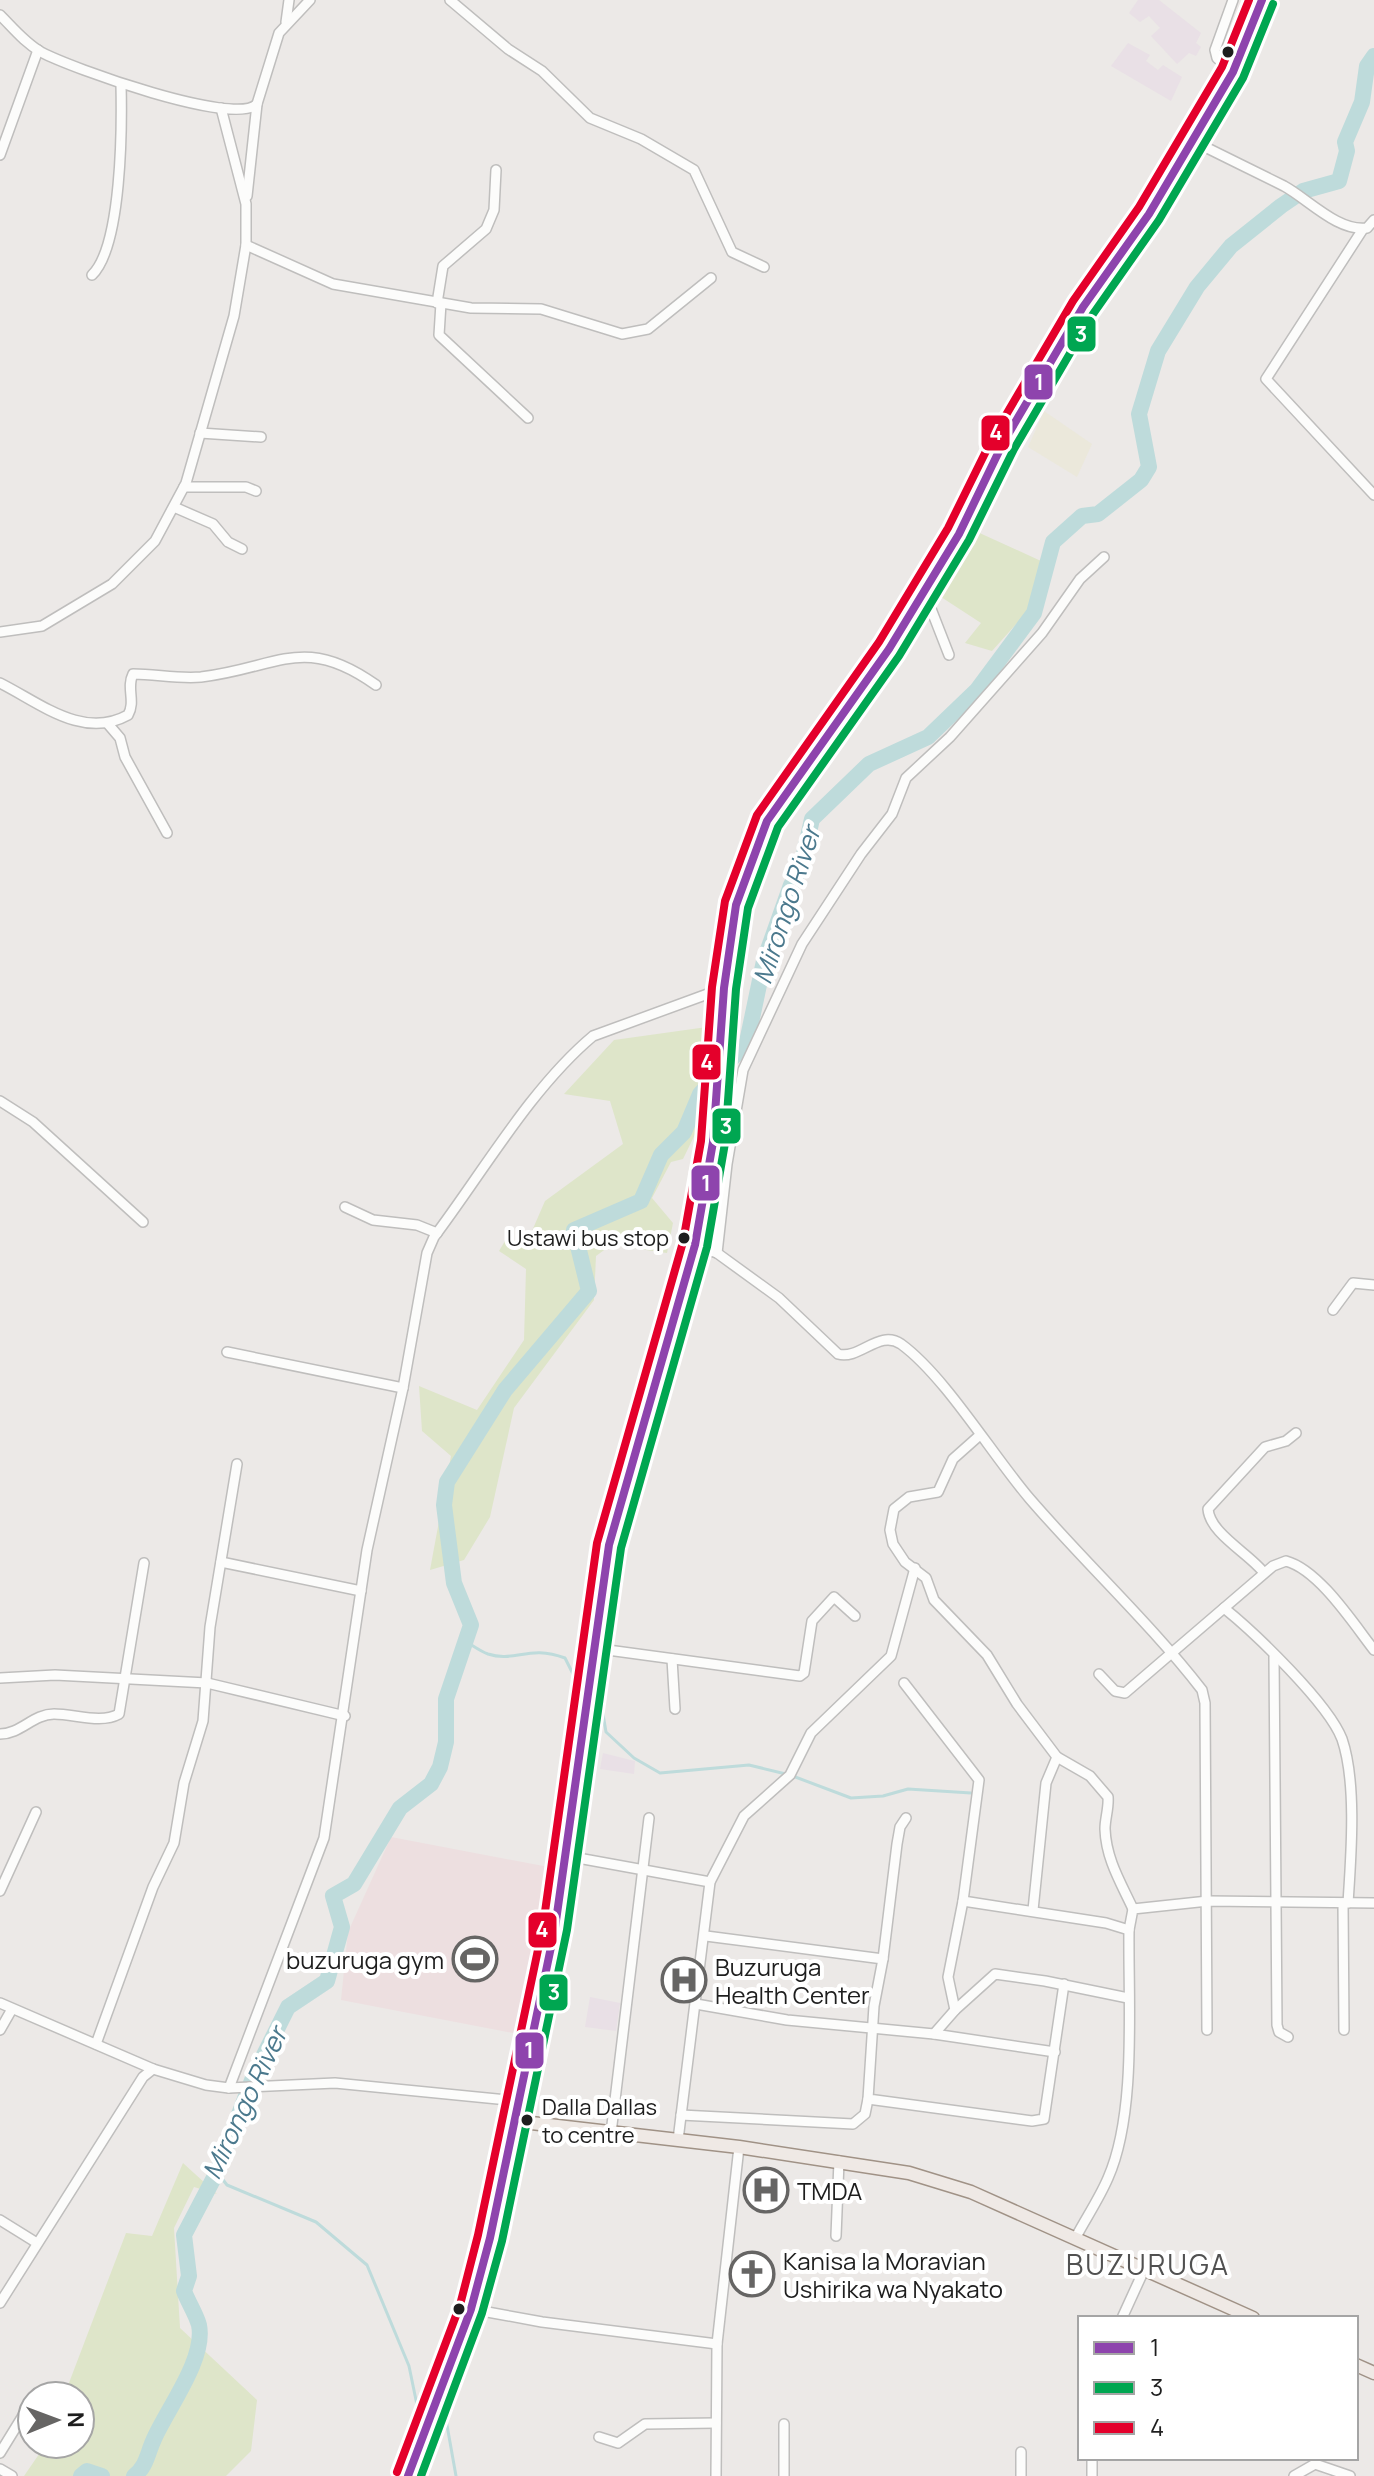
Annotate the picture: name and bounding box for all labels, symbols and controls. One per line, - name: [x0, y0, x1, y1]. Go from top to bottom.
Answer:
- unlabelled marker: [1220, 44, 1236, 60]
- line badge: 3: [1066, 315, 1097, 353]
- text: 3: [1075, 319, 1087, 349]
- line badge: 1: [1023, 363, 1054, 401]
- text: 1: [1034, 367, 1044, 397]
- line badge: 4: [980, 414, 1011, 452]
- text: 4: [989, 417, 1003, 447]
- water label: Mirongo River: [744, 818, 830, 988]
- line badge: 4: [691, 1043, 722, 1081]
- text: 4: [700, 1047, 714, 1077]
- line badge: 3: [711, 1107, 742, 1145]
- text: 3: [720, 1111, 732, 1141]
- line badge: 1: [690, 1164, 721, 1202]
- text: 1: [701, 1168, 711, 1198]
- place label: Ustawi bus stop: [507, 1223, 669, 1253]
- marker: Ustawi bus stop: [676, 1230, 692, 1246]
- line badge: 4: [527, 1911, 558, 1949]
- text: 4: [535, 1914, 549, 1944]
- sports icon: buzuruga gym: [451, 1935, 499, 1983]
- place label: buzuruga gym: [286, 1943, 444, 1976]
- place label: Buzuruga Health Center: [715, 1950, 870, 2011]
- hospital icon: Buzuruga Health Center: [660, 1956, 708, 2004]
- line badge: 3: [538, 1973, 569, 2012]
- text: 3: [548, 1977, 560, 2007]
- water label: Mirongo River: [193, 2018, 296, 2185]
- line badge: 1: [514, 2031, 545, 2070]
- text: 1: [524, 2035, 534, 2065]
- place label: Dalla Dallas to centre: [542, 2092, 657, 2150]
- marker: Dalla Dallas to centre: [519, 2112, 535, 2128]
- hospital icon: TMDA: [742, 2166, 790, 2214]
- place label: TMDA: [797, 2174, 862, 2207]
- place label: Kanisa la Moravian Ushirika wa Nyakato: [783, 2244, 1003, 2305]
- district label: BUZURUGA: [1066, 2245, 1230, 2283]
- church icon: Kanisa la Moravian Ushirika wa Nyakato: [728, 2250, 776, 2298]
- unlabelled marker: [451, 2301, 467, 2317]
- legend: [1078, 2316, 1358, 2460]
- text: 1: [1150, 2330, 1159, 2363]
- text: 3: [1150, 2370, 1163, 2403]
- north arrow: [16, 2380, 96, 2460]
- text: 4: [1150, 2410, 1164, 2443]
- text: N: [61, 2411, 91, 2428]

